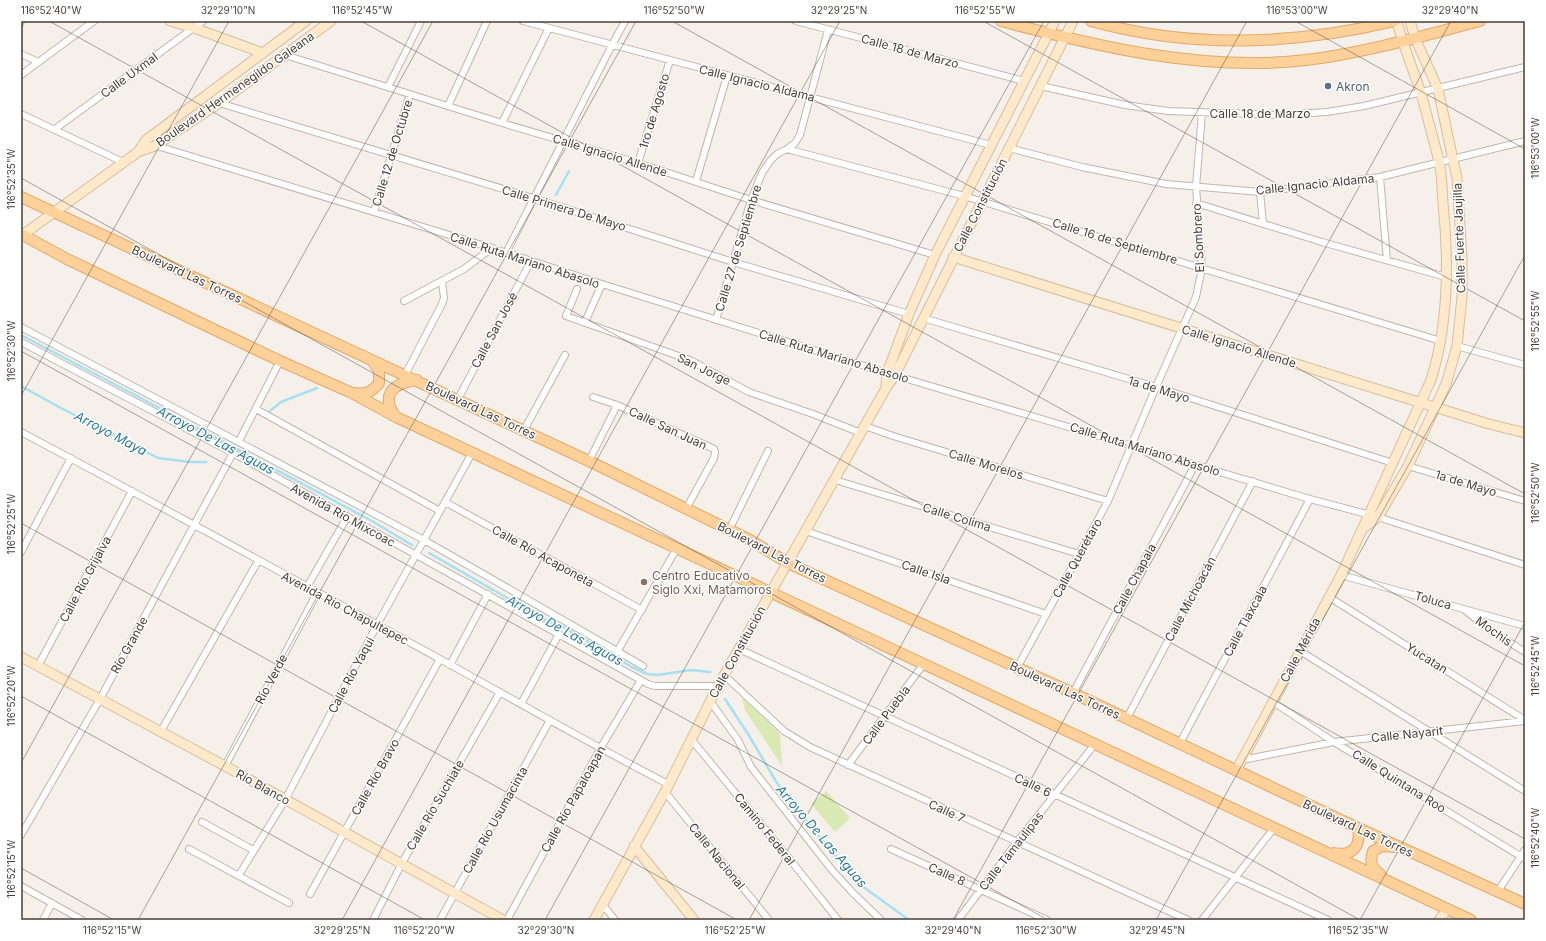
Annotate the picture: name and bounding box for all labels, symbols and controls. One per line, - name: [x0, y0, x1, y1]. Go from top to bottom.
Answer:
- text: 116°52'40"W: [21, 4, 82, 16]
- text: 32°29'10"N: [201, 4, 255, 16]
- text: 116°52'45"W: [332, 4, 392, 16]
- text: 116°52'50"W: [644, 4, 705, 16]
- text: 32°29'25"N: [811, 4, 867, 16]
- text: 116°52'55"W: [955, 4, 1016, 16]
- text: 116°53'00"W: [1266, 4, 1328, 16]
- text: 32°29'40"N: [1422, 4, 1478, 16]
- street label: Boulevard Hermenegildo Galeana: [153, 28, 317, 150]
- street label: Calle 18 de Marzo: [859, 31, 961, 71]
- street label: Calle Uxmal: [97, 49, 161, 101]
- street label: Calle Ignacio Aldama: [697, 61, 817, 105]
- street label: 1ro de Agosto: [635, 72, 673, 150]
- place label: Akron: [1336, 79, 1369, 94]
- marker: Akron: [1323, 81, 1333, 91]
- street label: Calle 12 de Octubre: [369, 98, 415, 208]
- street label: Calle 18 de Marzo: [1210, 106, 1310, 121]
- text: 116°53'00"W: [1529, 117, 1541, 179]
- street label: Calle Ignacio Allende: [551, 130, 669, 180]
- text: 116°52'35"W: [5, 148, 17, 209]
- street label: Calle Constitución: [950, 156, 1010, 254]
- street label: Calle Ignacio Aldama: [1255, 170, 1375, 198]
- street label: Calle Primera De Mayo: [500, 182, 628, 234]
- street label: Calle 27 de Septiembre: [712, 183, 764, 313]
- street label: Calle Fuerte Jaujilla: [1450, 183, 1468, 293]
- street label: El Sombrero: [1189, 203, 1207, 273]
- street label: Calle 16 de Septiembre: [1051, 215, 1179, 267]
- street label: Calle Ruta Mariano Abasolo: [448, 229, 602, 291]
- street label: Boulevard Las Torres: [130, 242, 244, 306]
- street label: Calle San José: [468, 289, 520, 371]
- text: 116°52'55"W: [1529, 290, 1541, 351]
- text: 116°52'30"W: [5, 320, 17, 382]
- street label: Calle Ignacio Allende: [1180, 321, 1298, 371]
- street label: Calle Ruta Mariano Abasolo: [757, 326, 911, 386]
- street label: San Jorge: [675, 350, 733, 388]
- street label: 1a de Mayo: [1126, 372, 1192, 406]
- street label: Boulevard Las Torres: [424, 378, 538, 442]
- water label: Arroyo De Las Aguas: [154, 402, 278, 478]
- street label: Calle San Juan: [627, 403, 709, 453]
- water label: Arroyo Maya: [71, 407, 150, 459]
- street label: Calle Ruta Mariano Abasolo: [1068, 419, 1222, 479]
- street label: Calle Morelos: [947, 446, 1025, 482]
- text: 116°52'50"W: [1529, 462, 1541, 523]
- street label: 1a de Mayo: [1433, 466, 1499, 500]
- street label: Avenida Río Mixcoac: [288, 480, 398, 550]
- text: 116°52'25"W: [5, 493, 17, 554]
- street label: Calle Colima: [921, 499, 993, 535]
- street label: Calle Querétaro: [1049, 516, 1105, 600]
- street label: Boulevard Las Torres: [715, 518, 829, 586]
- street label: Calle Río Acaponeta: [489, 522, 597, 590]
- street label: Calle Río Grijalva: [56, 533, 114, 625]
- street label: Calle Chapala: [1109, 541, 1159, 617]
- street label: Calle Michoacán: [1161, 554, 1219, 644]
- street label: Calle Isla: [899, 557, 953, 587]
- street label: Avenida Río Chapultepec: [279, 568, 411, 648]
- place label: Centro Educativo Siglo Xxi, Matamoros: [652, 568, 772, 597]
- marker: Centro Educativo Siglo Xxi, Matamoros: [639, 577, 649, 587]
- street label: Calle Tlaxcala: [1220, 583, 1270, 659]
- street label: Toluca: [1413, 588, 1453, 612]
- water label: Arroyo De Las Aguas: [503, 591, 626, 669]
- street label: Calle Constitución: [705, 603, 769, 701]
- street label: Mochis: [1473, 613, 1515, 649]
- street label: Río Grande: [107, 614, 151, 676]
- street label: Calle Mérida: [1277, 615, 1323, 685]
- street label: Calle Río Yaqui: [325, 634, 377, 716]
- text: 116°52'45"W: [1529, 636, 1541, 696]
- street label: Yucatan: [1403, 639, 1451, 677]
- street label: Río Verde: [252, 651, 290, 707]
- street label: Boulevard Las Torres: [1008, 658, 1122, 722]
- text: 116°52'20"W: [5, 665, 17, 727]
- street label: Calle Puebla: [859, 682, 913, 748]
- street label: Calle Nayarit: [1370, 723, 1444, 745]
- street label: Calle Río Bravo: [348, 736, 402, 818]
- street label: Calle Río Papaloapan: [537, 743, 609, 855]
- street label: Calle Quintana Roo: [1349, 746, 1449, 816]
- street label: Calle Río Suchiate: [403, 757, 467, 853]
- street label: Calle Río Usumacinta: [459, 764, 531, 876]
- street label: Río Blanco: [233, 766, 293, 808]
- street label: Calle 6: [1012, 770, 1054, 800]
- water label: Arroyo De Las Aguas: [772, 781, 871, 891]
- street label: Camino Federal: [731, 790, 799, 868]
- street label: Calle 7: [926, 796, 968, 826]
- street label: Boulevard Las Torres: [1301, 796, 1415, 860]
- text: 116°52'40"W: [1529, 807, 1541, 868]
- street label: Calle Tamaulipas: [976, 809, 1046, 893]
- street label: Calle Nacional: [686, 820, 748, 892]
- text: 116°52'15"W: [5, 839, 17, 898]
- street label: Calle 8: [926, 859, 968, 889]
- text: 116°52'15"W: [83, 924, 142, 936]
- text: 32°29'25"N: [314, 924, 370, 936]
- text: 116°52'20"W: [394, 924, 455, 936]
- text: 32°29'30"N: [518, 924, 574, 936]
- text: 116°52'25"W: [705, 924, 766, 936]
- text: 32°29'40"N: [925, 924, 981, 936]
- text: 116°52'30"W: [1015, 924, 1077, 936]
- text: 32°29'45"N: [1129, 924, 1185, 936]
- text: 116°52'35"W: [1328, 924, 1389, 936]

